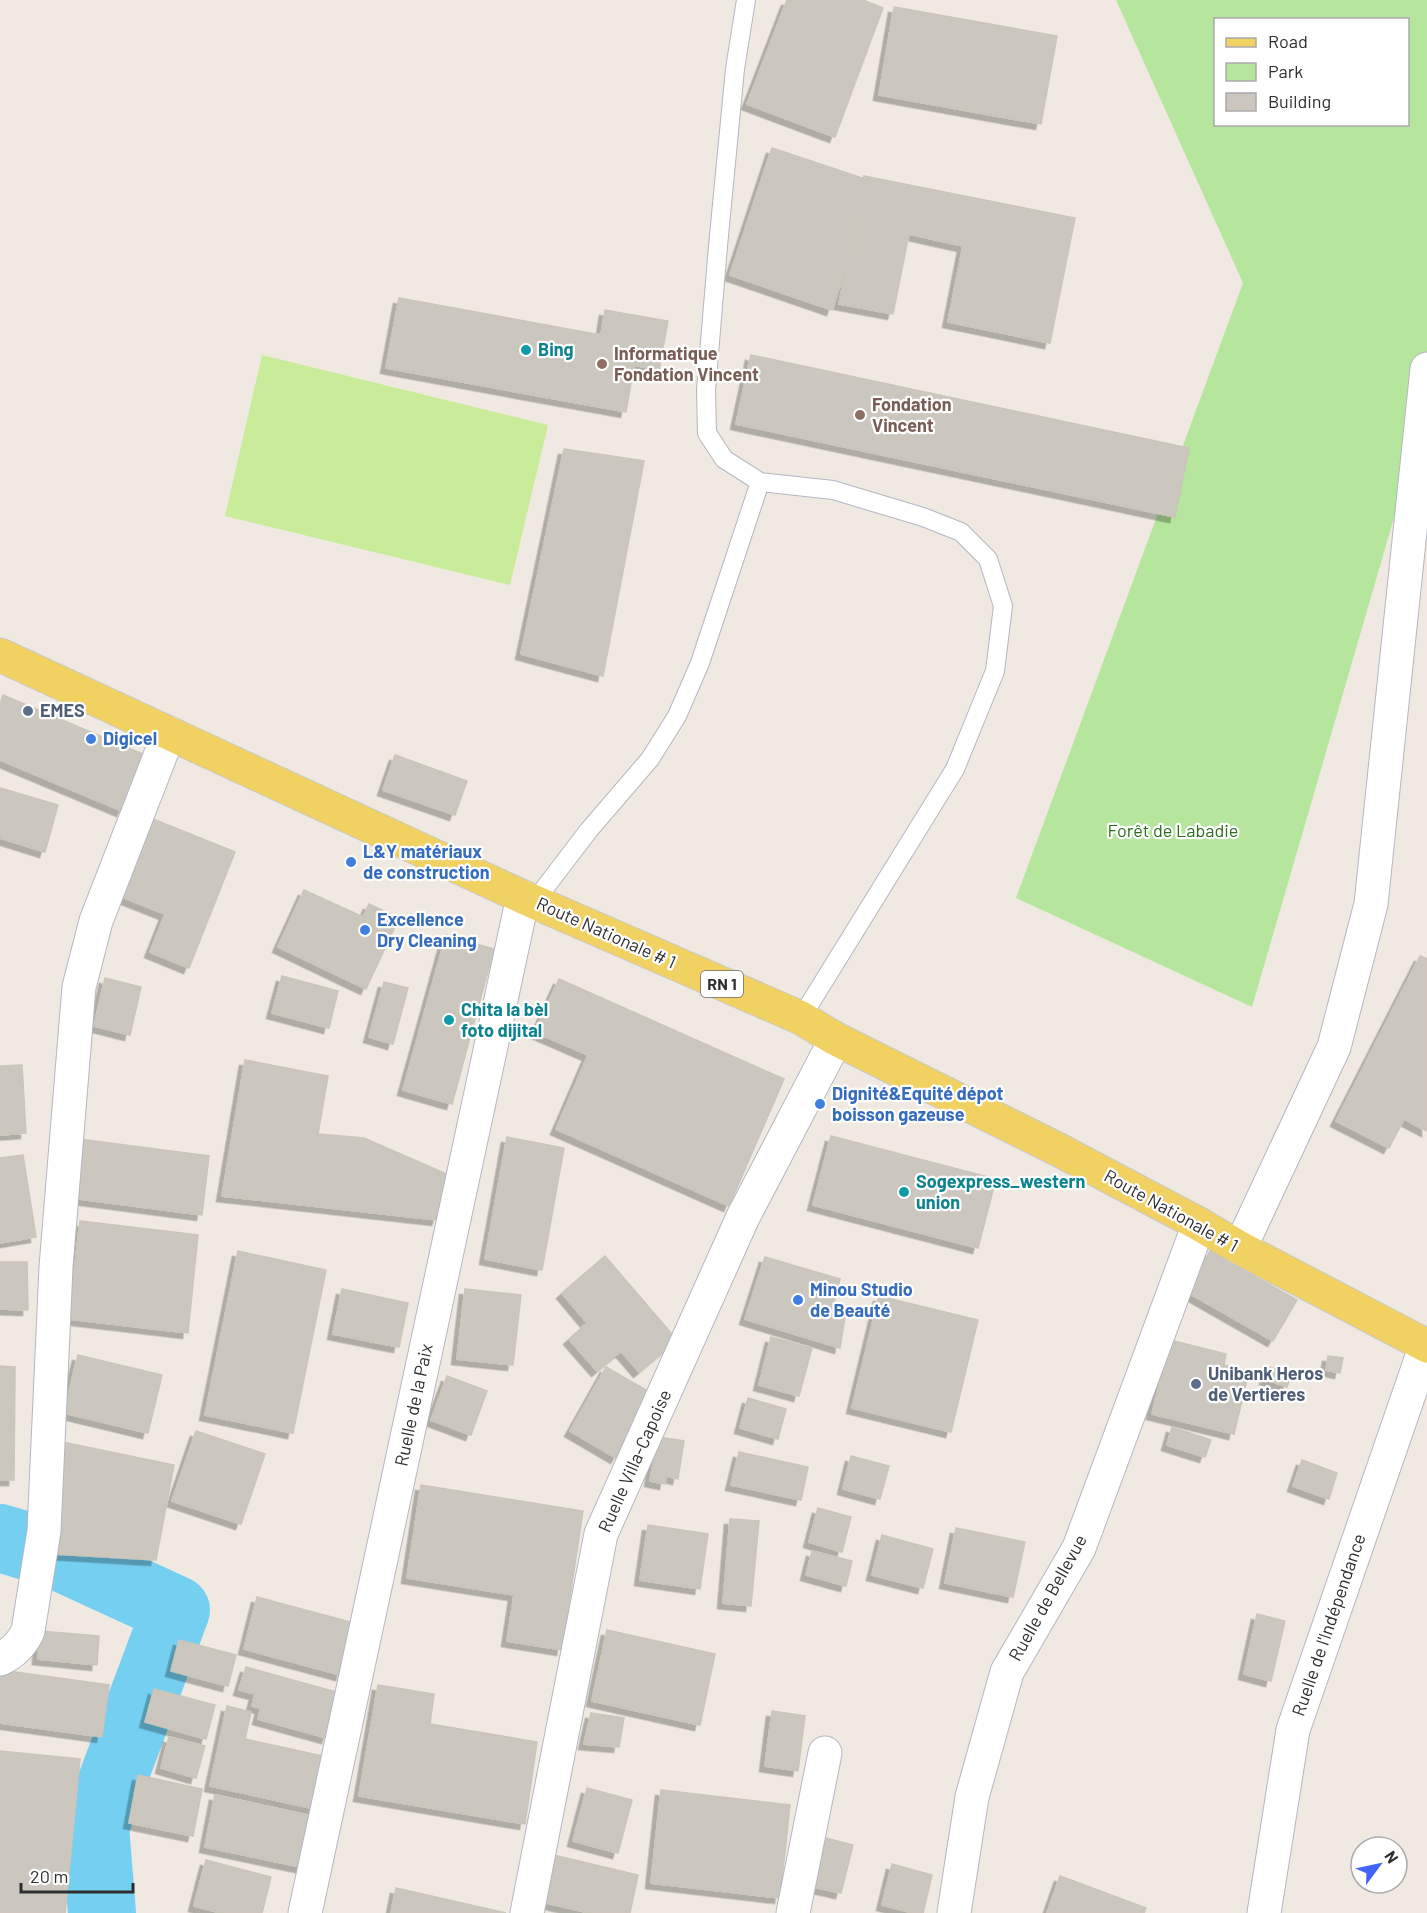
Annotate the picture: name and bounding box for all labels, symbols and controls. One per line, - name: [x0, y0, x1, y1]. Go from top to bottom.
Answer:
- legend: [1214, 18, 1409, 126]
- text: Road: [1268, 30, 1308, 52]
- text: Park: [1268, 60, 1303, 82]
- text: Building: [1268, 90, 1331, 112]
- place label: Bing: [538, 338, 574, 360]
- place label: Informatique Fondation Vincent: [614, 342, 759, 385]
- marker: Bing: [519, 343, 533, 357]
- marker: Informatique Fondation Vincent: [595, 357, 609, 371]
- place label: Fondation Vincent: [872, 393, 952, 436]
- marker: Fondation Vincent: [853, 408, 867, 422]
- place label: EMES: [40, 699, 85, 721]
- marker: EMES: [21, 704, 35, 718]
- place label: Digicel: [103, 727, 157, 749]
- marker: Digicel: [84, 732, 98, 746]
- park label: Forêt de Labadie: [1108, 819, 1238, 841]
- place label: L&Y matériaux de construction: [363, 840, 490, 883]
- marker: L&Y matériaux de construction: [344, 855, 358, 869]
- street label: Route Nationale # 1: [533, 892, 679, 973]
- place label: Excellence Dry Cleaning: [377, 908, 477, 951]
- marker: Excellence Dry Cleaning: [358, 923, 372, 937]
- road number: RN 1: [701, 971, 743, 997]
- place label: Chita la bèl foto dijital: [461, 998, 548, 1041]
- marker: Chita la bèl foto dijital: [442, 1013, 456, 1027]
- place label: Dignité&Equité dépot boisson gazeuse: [832, 1082, 1004, 1125]
- marker: Dignité&Equité dépot boisson gazeuse: [813, 1097, 827, 1111]
- street label: Route Nationale # 1: [1100, 1164, 1242, 1256]
- place label: Sogexpress_western union: [916, 1170, 1085, 1213]
- marker: Sogexpress_western union: [897, 1185, 911, 1199]
- place label: Minou Studio de Beauté: [810, 1278, 913, 1321]
- marker: Minou Studio de Beauté: [791, 1293, 805, 1307]
- street label: Ruelle de la Paix: [389, 1341, 437, 1468]
- place label: Unibank Heros de Vertieres: [1208, 1362, 1323, 1405]
- marker: Unibank Heros de Vertieres: [1189, 1377, 1203, 1391]
- street label: Ruelle Villa-Capoise: [593, 1386, 675, 1535]
- street label: Ruelle de Bellevue: [1003, 1530, 1091, 1665]
- street label: Ruelle de l'Indépendance: [1286, 1531, 1370, 1719]
- north arrow: [1349, 1835, 1409, 1895]
- text: N: [1381, 1847, 1403, 1866]
- scale bar: [21, 1856, 134, 1894]
- text: 20 m: [30, 1865, 68, 1887]

